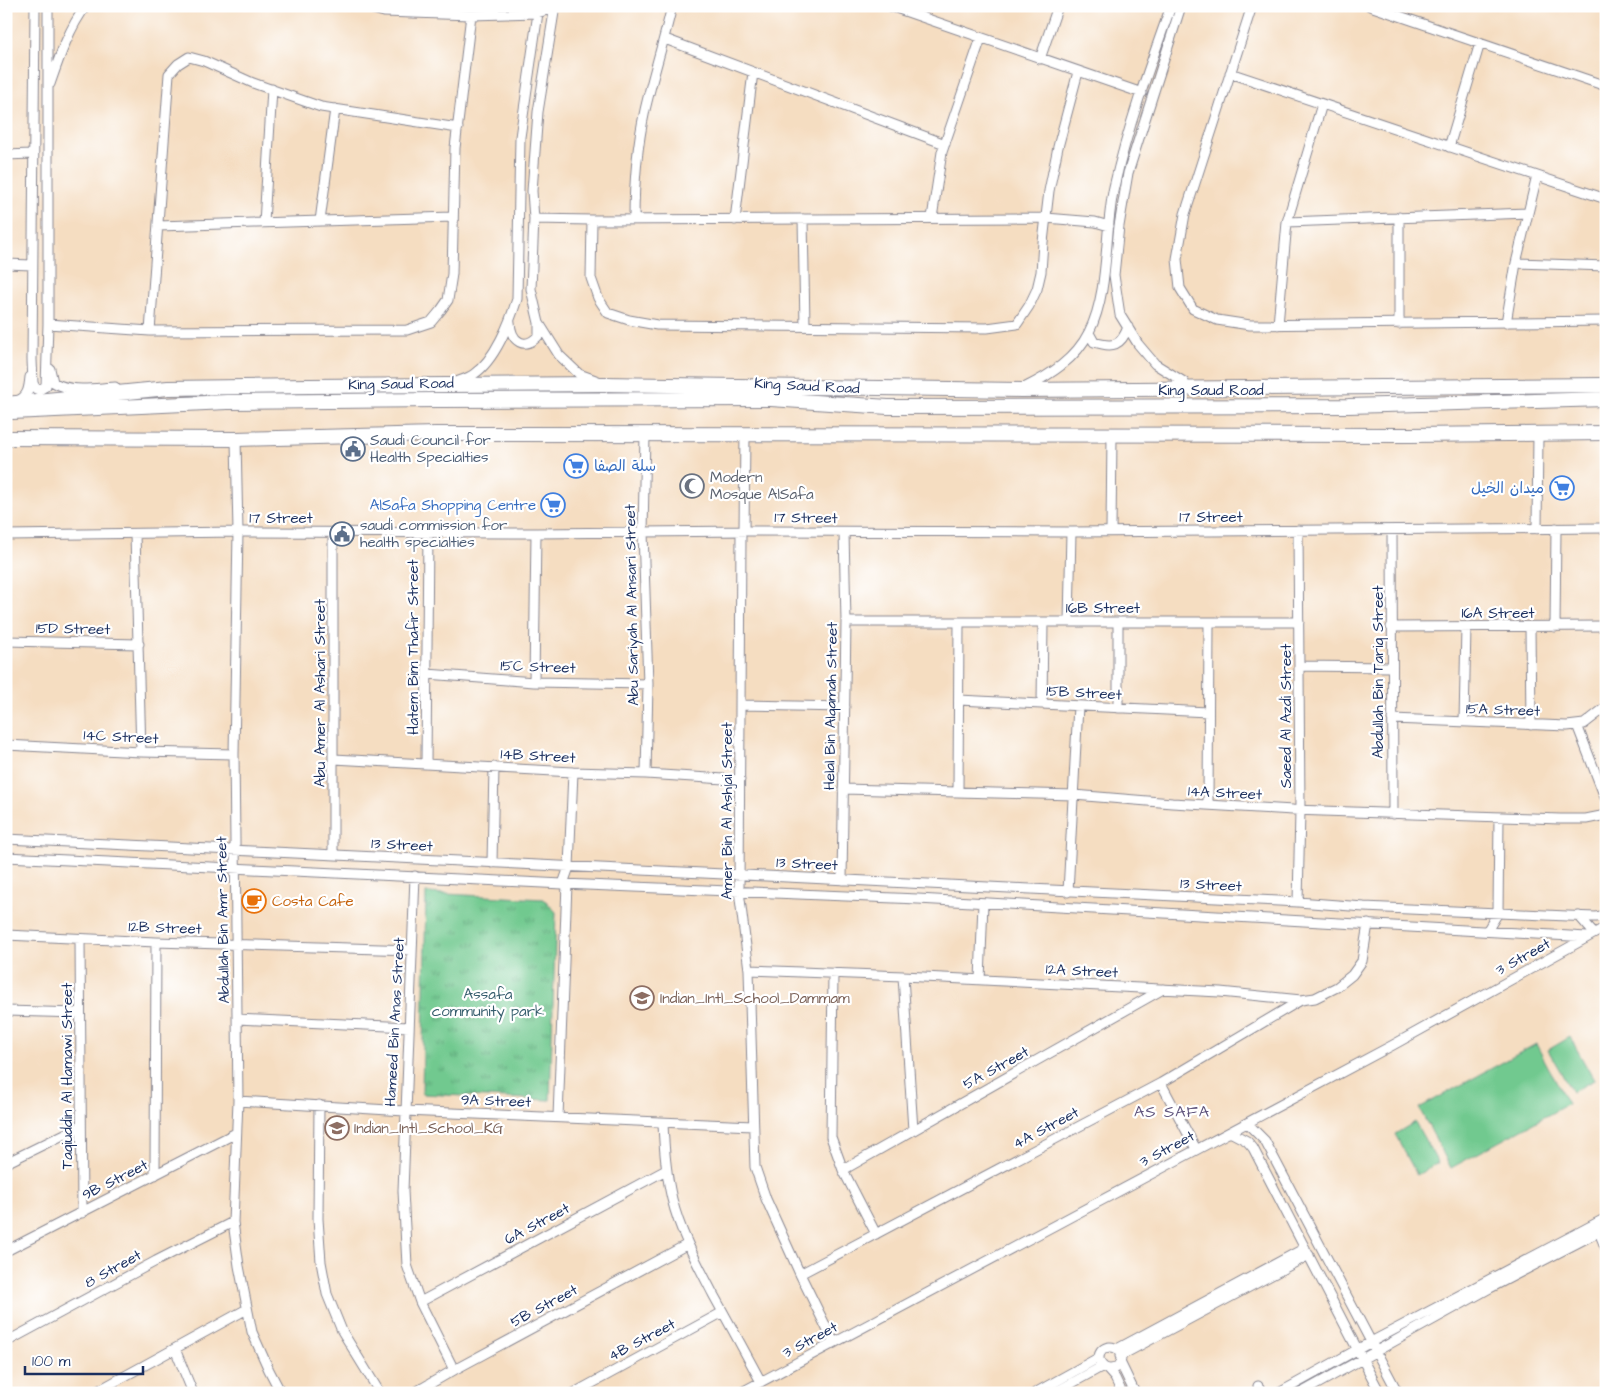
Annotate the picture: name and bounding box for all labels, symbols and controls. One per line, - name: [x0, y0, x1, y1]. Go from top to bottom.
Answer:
- street label: King Saud Road: [348, 373, 454, 396]
- street label: King Saud Road: [754, 373, 861, 400]
- street label: King Saud Road: [1158, 380, 1264, 402]
- place label: Saudi Council for Health Specialties: [370, 430, 491, 468]
- public building icon: Saudi Council for Health Specialties: [340, 436, 366, 462]
- supermarket icon: سلة الصفا: [563, 453, 589, 479]
- place label: سلة الصفا: [594, 456, 656, 477]
- place label: Modern Mosque AlSafa: [710, 467, 814, 505]
- mosque icon: Modern Mosque AlSafa: [679, 473, 705, 499]
- supermarket icon: ميدان الخيل: [1549, 475, 1575, 501]
- place label: ميدان الخيل: [1471, 478, 1544, 499]
- supermarket icon: AlSafa Shopping Centre: [540, 492, 566, 518]
- place label: AlSafa Shopping Centre: [370, 495, 536, 517]
- street label: Abu Sariyah Al Ansari Street: [620, 504, 645, 706]
- street label: 17 Street: [774, 507, 838, 529]
- street label: 17 Street: [1179, 507, 1243, 528]
- street label: 17 Street: [249, 508, 313, 529]
- place label: saudi commission for health specialties: [360, 515, 507, 553]
- public building icon: saudi commission for health specialties: [329, 521, 355, 547]
- street label: Hatem Bim Thafir Street: [403, 559, 424, 735]
- street label: Abdullah Bin Tariq Street: [1368, 585, 1389, 759]
- street label: 16B Street: [1066, 598, 1140, 619]
- street label: Abu Amer Al Ashari Street: [310, 599, 331, 787]
- street label: 16A Street: [1461, 603, 1535, 624]
- street label: 15D Street: [36, 618, 110, 640]
- street label: Helal Bin Alqamah Street: [819, 622, 843, 790]
- street label: Saeed Al Azdi Street: [1276, 644, 1297, 788]
- street label: 15C Street: [500, 655, 576, 679]
- street label: 15B Street: [1046, 681, 1122, 705]
- street label: 15A Street: [1465, 698, 1541, 722]
- street label: Amer Bin Al Ashjai Street: [717, 722, 738, 900]
- street label: 14C Street: [83, 725, 159, 749]
- street label: 14B Street: [500, 744, 576, 768]
- street label: 14A Street: [1187, 781, 1263, 805]
- street label: 13 Street: [371, 833, 433, 857]
- street label: Abdullah Bin Amr Street: [211, 836, 235, 1004]
- street label: 13 Street: [776, 852, 838, 876]
- street label: 13 Street: [1180, 873, 1242, 897]
- cafe icon: Costa Cafe: [241, 888, 267, 914]
- place label: Costa Cafe: [272, 891, 354, 912]
- street label: 12B Street: [128, 916, 202, 940]
- street label: 3 Street: [1492, 933, 1554, 981]
- street label: Hameed Bin Anas Street: [380, 937, 410, 1107]
- street label: 12A Street: [1045, 959, 1119, 983]
- street label: Taqiuddin Al Hamawi Street: [57, 983, 78, 1169]
- park label: Assafa community park: [432, 984, 544, 1023]
- school or university icon: Indian_Intl_School_Dammam: [629, 985, 655, 1011]
- place label: Indian_Intl_School_Dammam: [660, 988, 850, 1009]
- street label: 5A Street: [959, 1041, 1033, 1095]
- street label: 9A Street: [460, 1089, 532, 1113]
- district label: AS SAFA: [1134, 1101, 1210, 1123]
- street label: 4A Street: [1009, 1102, 1083, 1154]
- school or university icon: Indian_Intl_School_KG: [324, 1115, 350, 1141]
- place label: Indian_Intl_School_KG: [354, 1118, 504, 1139]
- street label: 3 Street: [1136, 1126, 1198, 1172]
- street label: 9B Street: [78, 1154, 152, 1206]
- street label: 6A Street: [501, 1198, 573, 1250]
- street label: 8 Street: [81, 1245, 145, 1293]
- street label: 5B Street: [507, 1279, 581, 1333]
- street label: 4B Street: [605, 1314, 679, 1366]
- street label: 3 Street: [779, 1317, 841, 1363]
- scale bar: [25, 1344, 142, 1376]
- text: 100 m: [32, 1351, 71, 1372]

